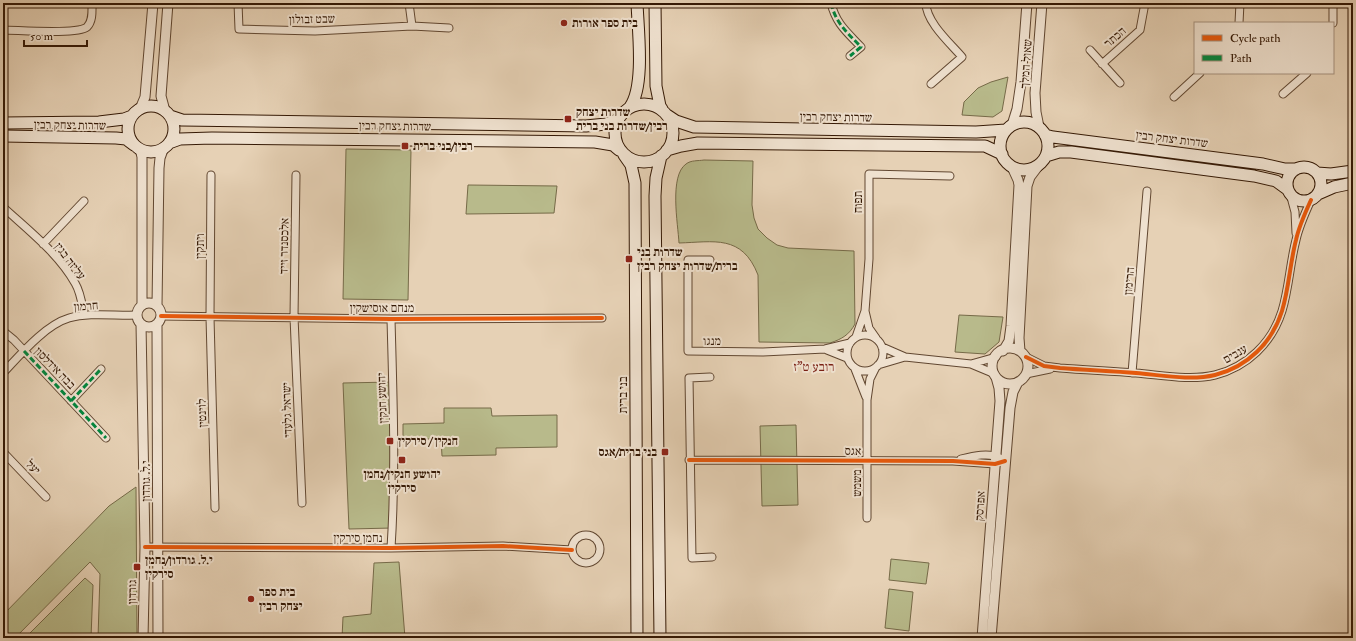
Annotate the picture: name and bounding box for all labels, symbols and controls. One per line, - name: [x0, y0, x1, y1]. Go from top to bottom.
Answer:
- street label: שבט זבולון: [289, 12, 335, 27]
- place label: בית ספר אורות: [572, 16, 638, 31]
- marker: בית ספר אורות: [559, 18, 569, 28]
- scale bar: [24, 22, 87, 48]
- legend: [1194, 22, 1334, 74]
- street label: הכתר: [1101, 24, 1130, 51]
- text: 50 m: [30, 29, 54, 44]
- text: Cycle path: [1230, 31, 1281, 46]
- street label: שאול המלך: [1017, 39, 1036, 89]
- text: Path: [1230, 51, 1253, 66]
- place label: שדרות יצחק רבין/שדרות בני ברית: [576, 105, 668, 134]
- street label: שדרות יצחק רבין: [800, 109, 872, 126]
- marker: שדרות יצחק רבין/שדרות בני ברית: [563, 114, 573, 124]
- street label: שדרות יצחק רבין: [34, 117, 106, 134]
- street label: שדרות יצחק רבין: [359, 118, 431, 135]
- street label: שדרות יצחק רבין: [1135, 128, 1209, 151]
- place label: רבין/בני ברית: [413, 139, 473, 154]
- marker: רבין/בני ברית: [400, 141, 410, 151]
- street label: תפוח: [851, 191, 866, 213]
- street label: אלכסנדר זייד: [277, 218, 292, 274]
- street label: ויתקין: [193, 233, 208, 259]
- street label: עליזה בגין: [51, 240, 89, 283]
- place label: שדרות בני ברית/שדרות יצחק רבין: [637, 245, 738, 274]
- marker: שדרות בני ברית/שדרות יצחק רבין: [624, 254, 634, 264]
- street label: הרימון: [1121, 266, 1138, 296]
- street label: חרמון: [73, 298, 99, 315]
- street label: מנחם אוסישקין: [350, 301, 414, 316]
- street label: מנגו: [703, 334, 721, 349]
- street label: ענבים: [1221, 341, 1250, 367]
- street label: בבה אידלסון: [31, 344, 79, 393]
- district label: רובע ט"ז: [794, 359, 834, 375]
- street label: יהושע חנקין: [374, 372, 391, 424]
- street label: בני ברית: [616, 376, 631, 414]
- street label: ישראל גלעדי: [279, 382, 296, 438]
- street label: לוינטין: [194, 398, 210, 428]
- place label: חנקין / סירקין: [398, 434, 458, 449]
- marker: חנקין / סירקין: [385, 436, 395, 446]
- street label: אגס: [845, 444, 861, 459]
- place label: בני ברית/אגס: [599, 445, 657, 460]
- marker: בני ברית/אגס: [660, 447, 670, 457]
- marker: יהושע חנקין/נחמן סירקין: [397, 455, 407, 465]
- street label: יעל: [22, 457, 43, 478]
- street label: י.ל. גורדון: [139, 461, 154, 501]
- place label: יהושע חנקין/נחמן סירקין: [363, 467, 441, 496]
- street label: משמש: [850, 469, 865, 497]
- street label: אפרסק: [972, 490, 989, 522]
- street label: נחמן סירקין: [333, 531, 383, 546]
- place label: י.ל. גורדון/נחמן סירקין: [145, 553, 213, 582]
- marker: י.ל. גורדון/נחמן סירקין: [132, 562, 142, 572]
- street label: גורדון: [125, 580, 140, 604]
- place label: בית ספר יצחק רבין: [259, 585, 303, 614]
- marker: בית ספר יצחק רבין: [246, 594, 256, 604]

